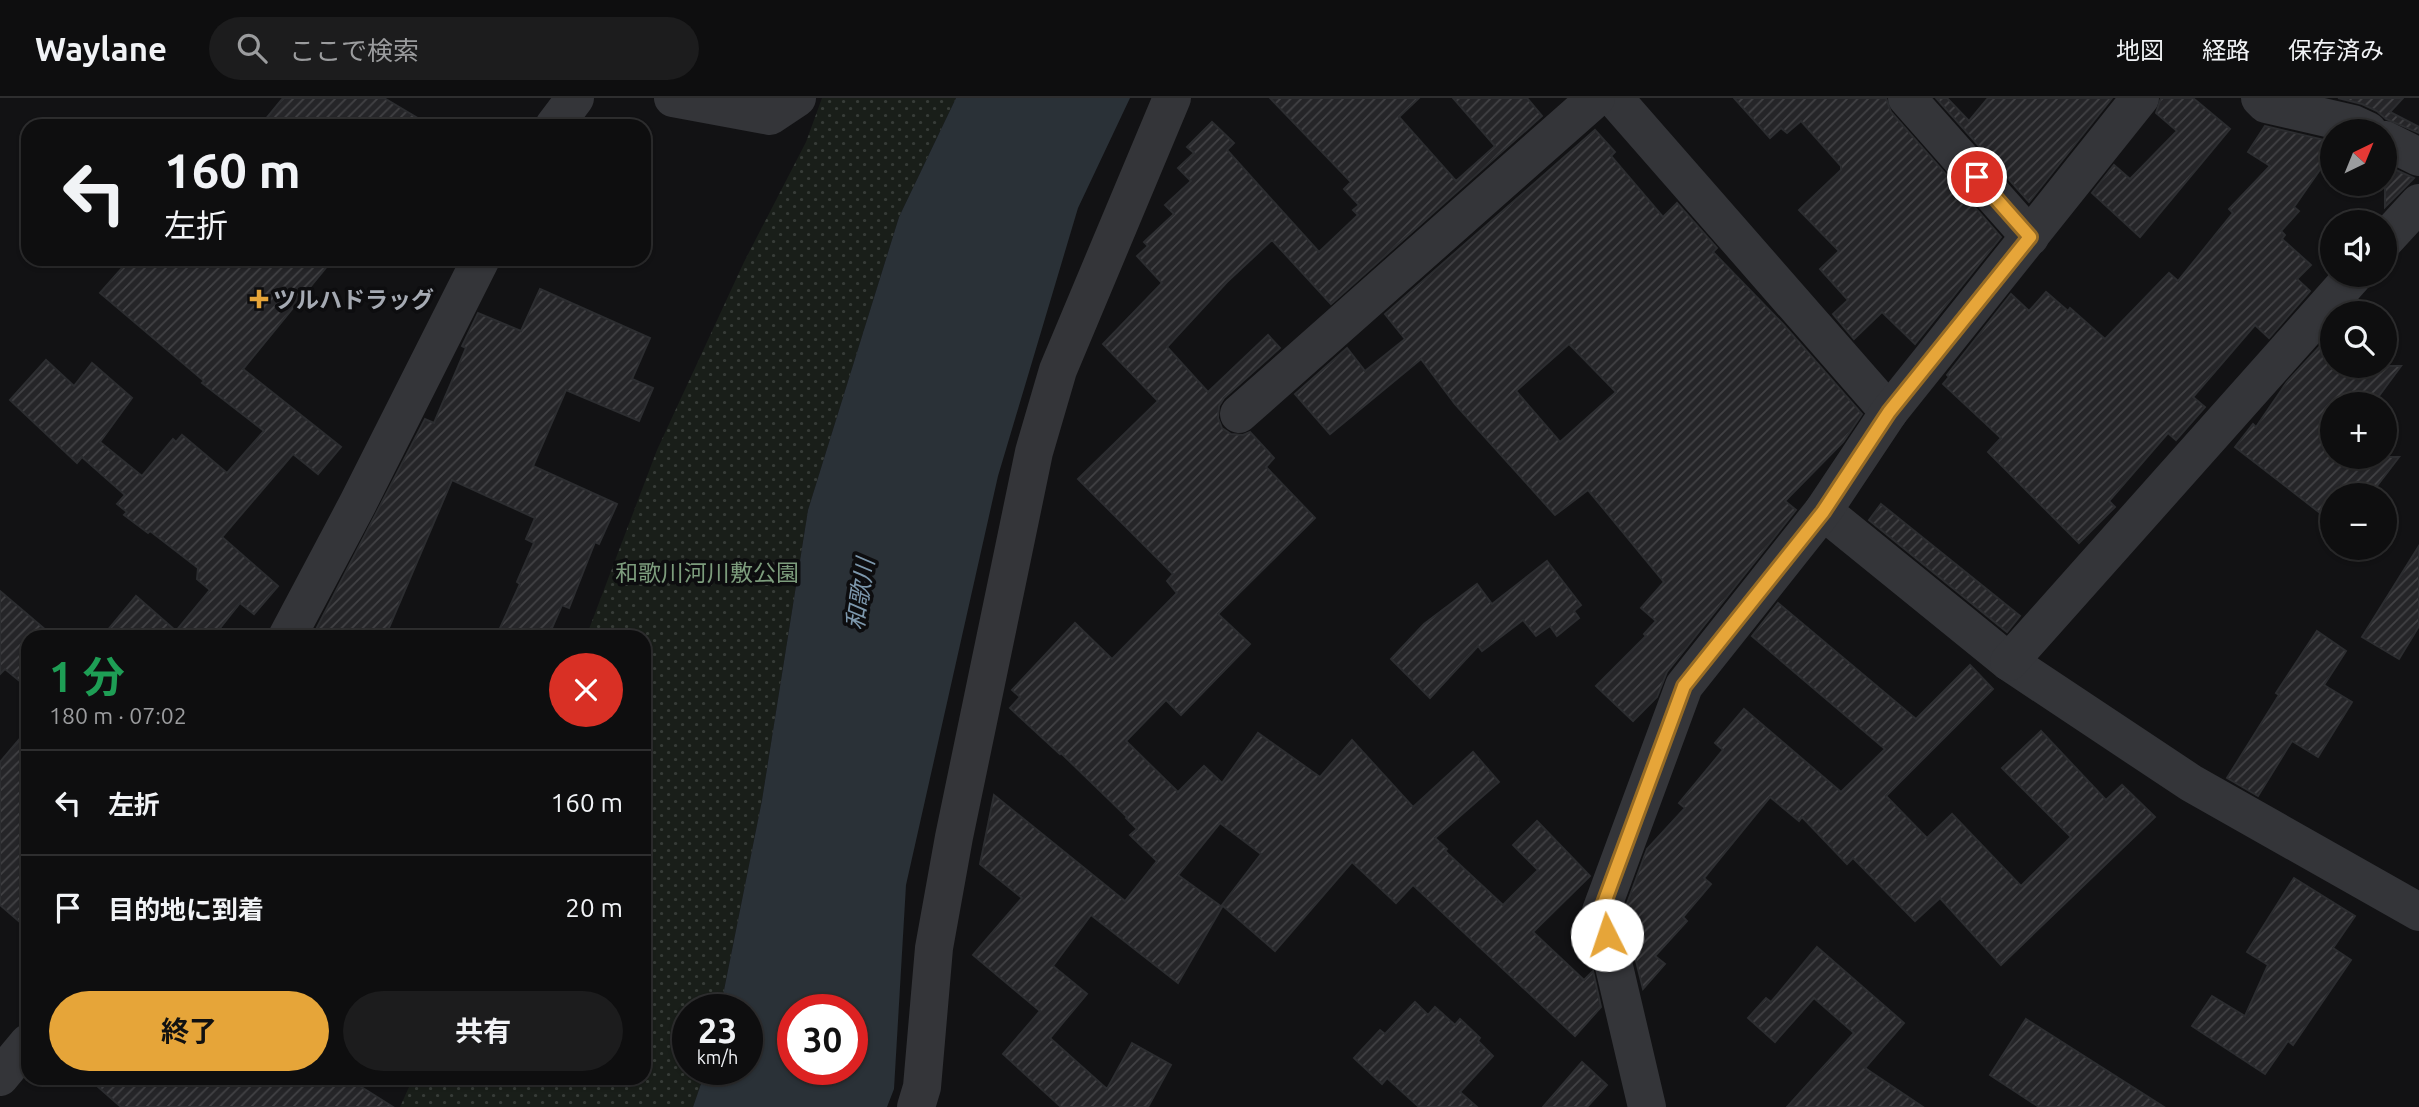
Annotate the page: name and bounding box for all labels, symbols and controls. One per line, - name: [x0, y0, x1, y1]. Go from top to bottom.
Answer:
- search box: [209, 17, 699, 80]
- icon: search: [233, 29, 271, 67]
- text: Waylane: [35, 30, 167, 67]
- text: ここで検索: [289, 36, 419, 65]
- text: 地図: [2116, 37, 2164, 64]
- text: 経路: [2202, 37, 2250, 64]
- text: 保存済み: [2288, 37, 2384, 64]
- north arrow: [2320, 119, 2398, 196]
- map controls: [2320, 119, 2397, 560]
- text: 160 m: [164, 142, 301, 197]
- icon: left: [49, 147, 140, 238]
- pin: [1947, 147, 2007, 207]
- icon: arrive: [1958, 158, 1996, 196]
- text: 左折: [164, 207, 228, 243]
- button: sound: [2320, 210, 2397, 287]
- place label: ツルハドラッグ: [273, 287, 434, 312]
- marker: ツルハドラッグ: [251, 291, 267, 307]
- button: search: [2320, 301, 2397, 378]
- button: +: [2320, 392, 2397, 469]
- button: −: [2320, 483, 2397, 560]
- water label: 和歌川: [841, 553, 879, 632]
- park label: 和歌川河川敷公園: [615, 560, 799, 585]
- text: 1 分: [49, 653, 125, 700]
- button: close: [549, 653, 623, 727]
- text: 180 m · 07:02: [49, 703, 187, 728]
- icon: left: [49, 784, 87, 822]
- text: 160 m: [551, 788, 623, 817]
- text: 左折: [108, 790, 160, 819]
- icon: arrive: [49, 889, 87, 927]
- text: 20 m: [565, 893, 623, 922]
- text: 目的地に到着: [108, 895, 264, 924]
- position arrow: [1570, 898, 1644, 972]
- button: 終了: [49, 991, 329, 1071]
- button: 共有: [343, 991, 623, 1071]
- speed limit sign: 30: [777, 994, 868, 1085]
- text: 23: [698, 1010, 737, 1050]
- text: km/h: [697, 1047, 738, 1067]

